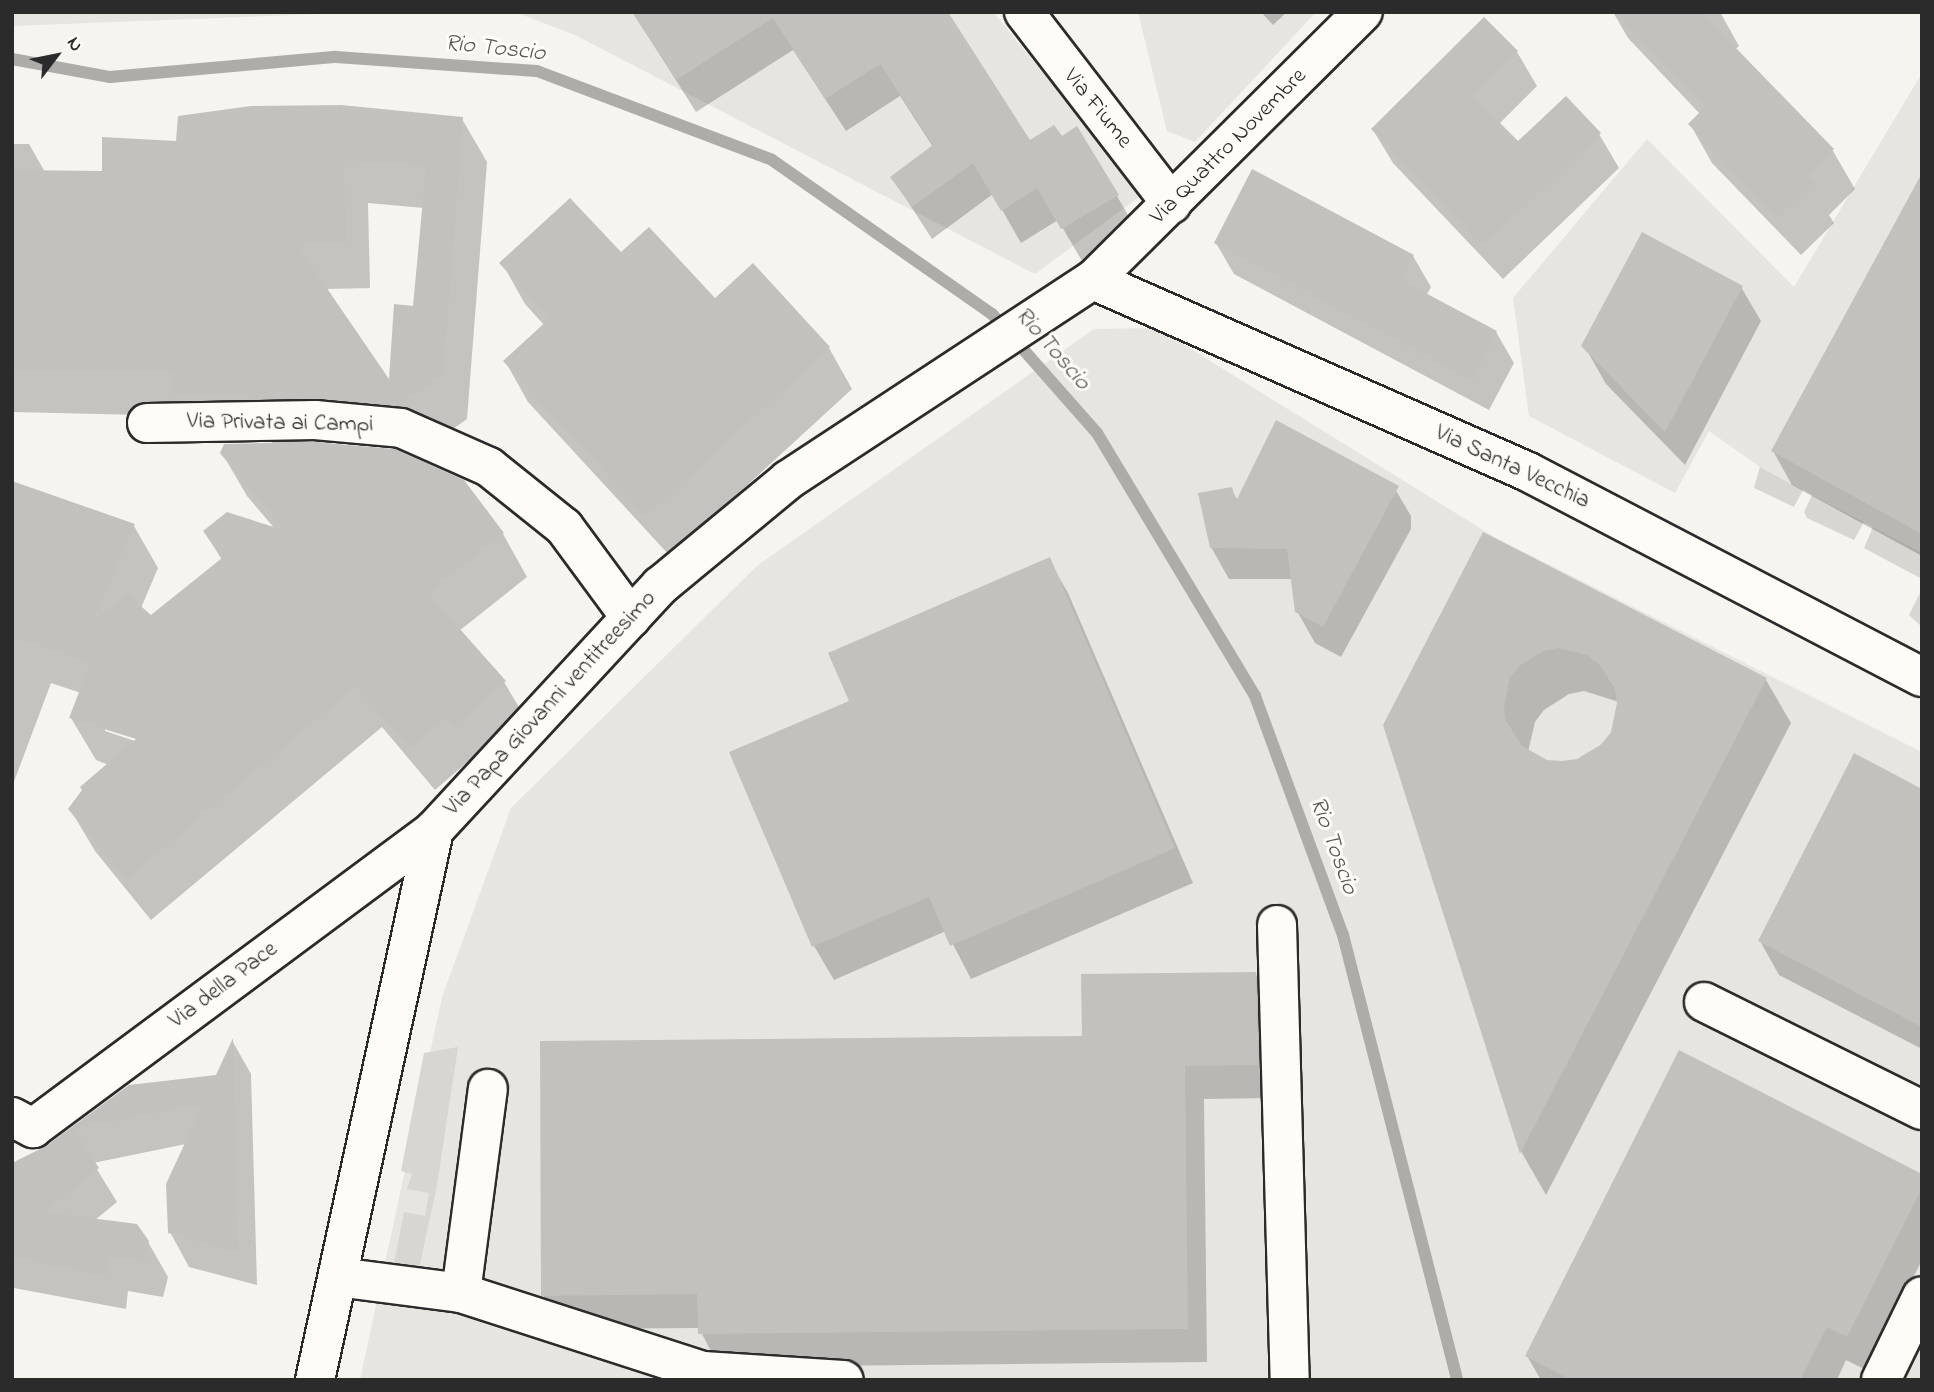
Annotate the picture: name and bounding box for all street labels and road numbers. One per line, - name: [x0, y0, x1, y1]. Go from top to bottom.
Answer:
- street label: Via Quattro Novembre: [1145, 63, 1313, 231]
- street label: Via Fiume: [1057, 64, 1137, 154]
- street label: Via Privata ai Campi: [187, 409, 373, 439]
- street label: Via Santa Vecchia: [1430, 420, 1594, 516]
- street label: Via Papa Giovanni ventitreesimo: [439, 586, 663, 822]
- street label: Via della Pace: [164, 936, 284, 1036]

